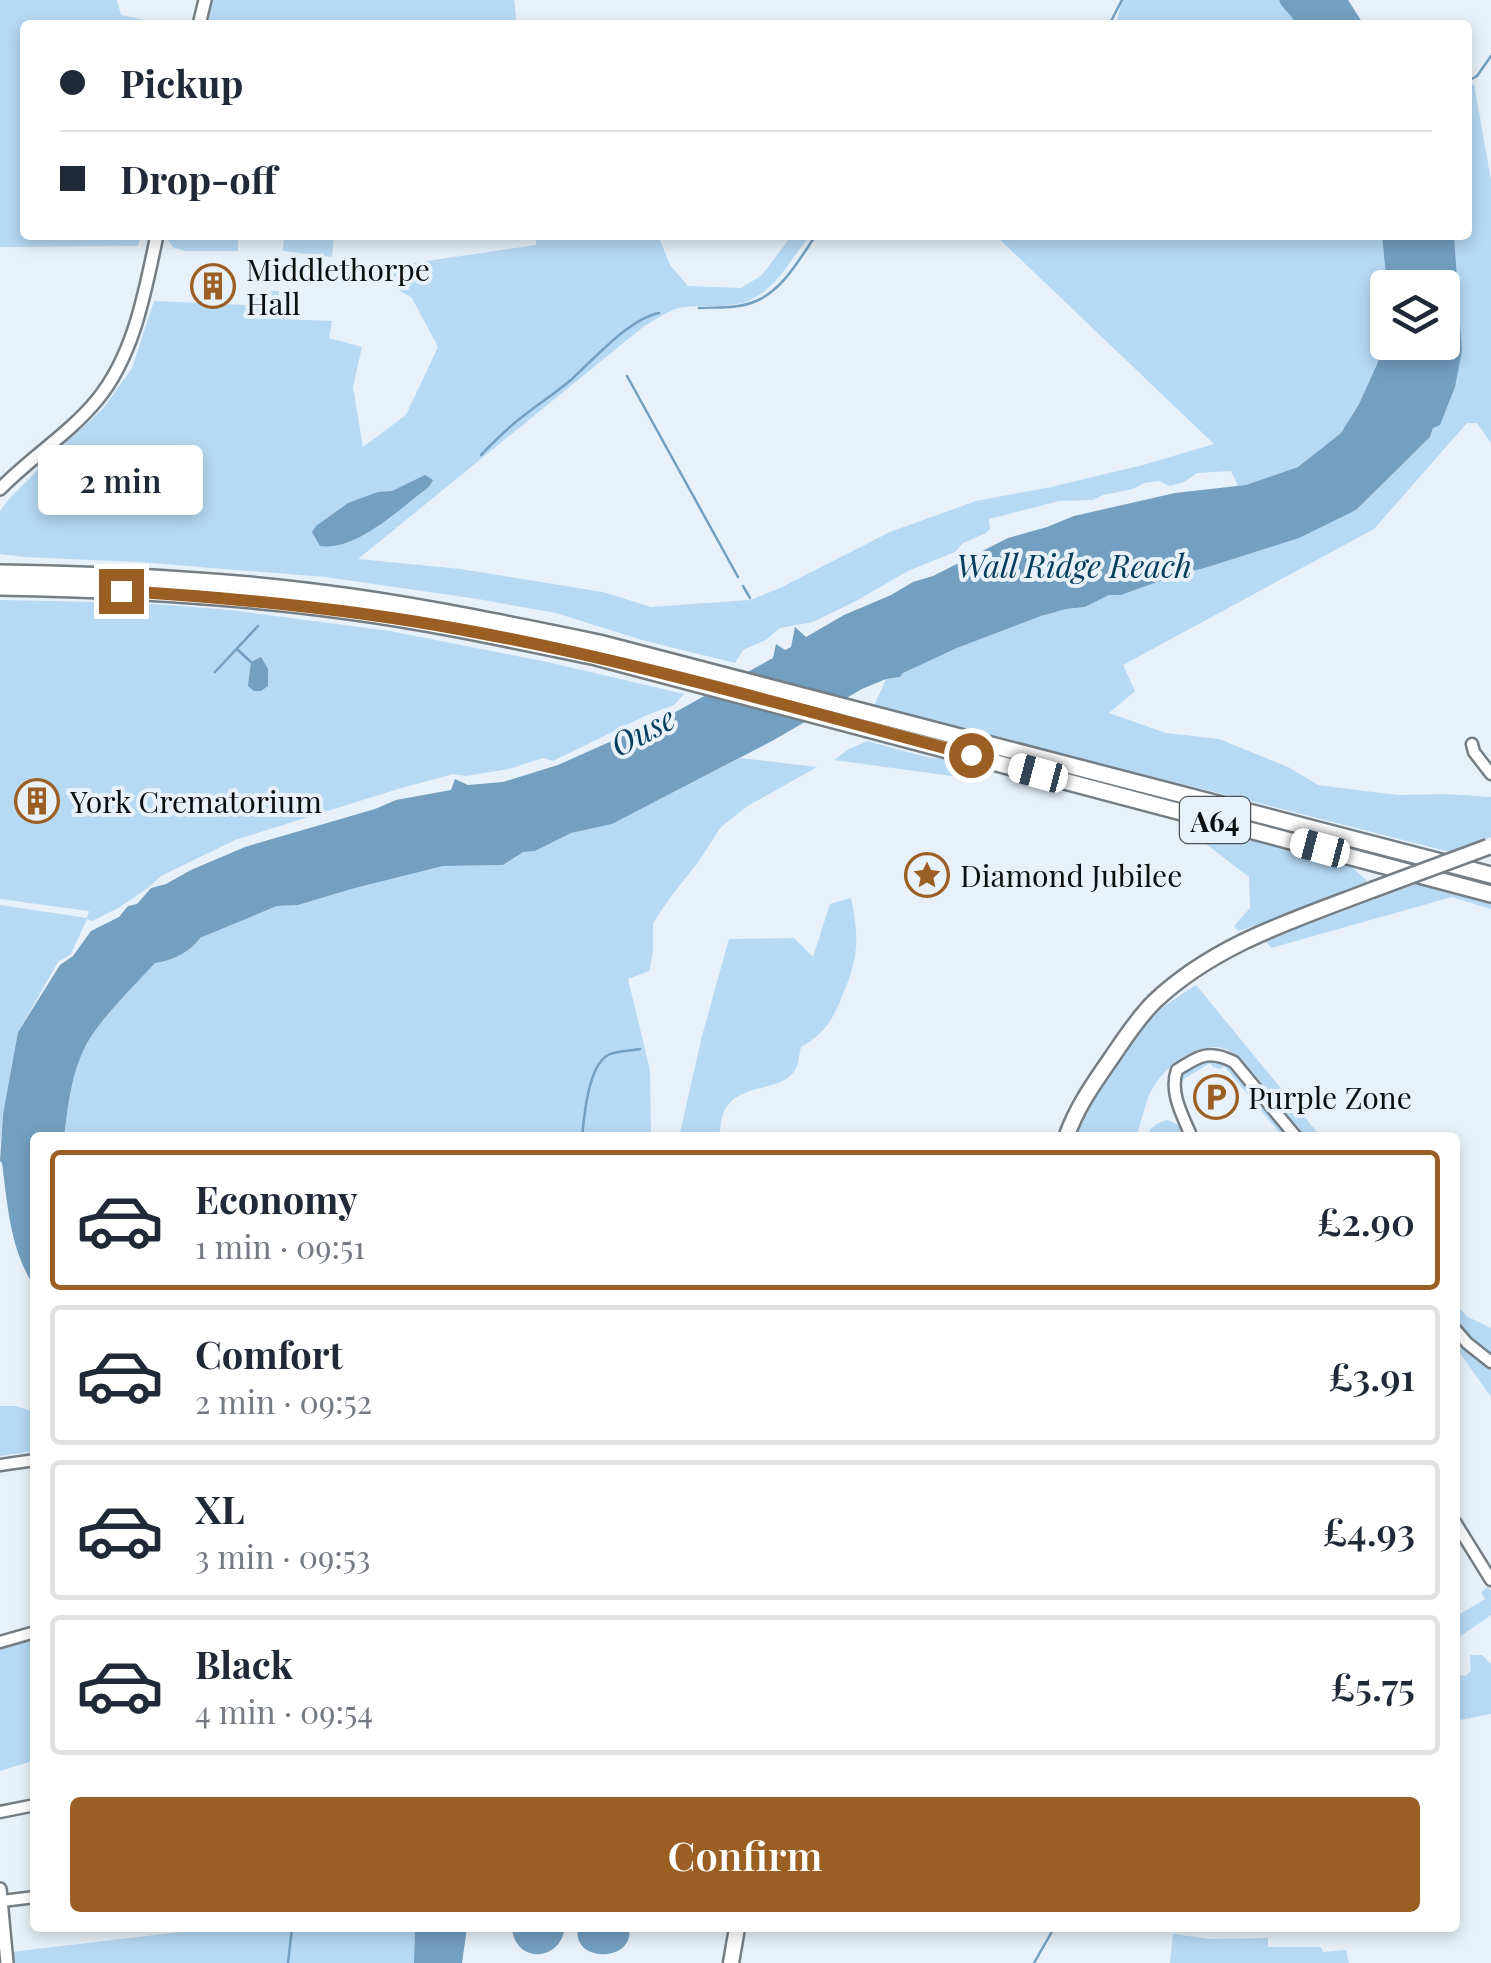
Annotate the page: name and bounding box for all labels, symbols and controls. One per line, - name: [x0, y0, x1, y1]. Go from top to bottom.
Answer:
- text: Pickup: [120, 57, 243, 108]
- text: Drop-off: [120, 153, 277, 204]
- place label: Middlethorpe Hall: [246, 249, 430, 323]
- building icon: Middlethorpe Hall: [190, 263, 236, 309]
- map controls: [1370, 270, 1460, 360]
- button: layers: [1370, 270, 1460, 360]
- callout: 2 min: [38, 446, 204, 516]
- text: 2 min: [80, 458, 161, 501]
- water label: Wall Ridge Reach: [956, 543, 1192, 586]
- route end: [99, 569, 144, 614]
- water label: Ouse: [602, 695, 682, 765]
- route start: [949, 733, 994, 778]
- car: [1005, 751, 1071, 795]
- building icon: York Crematorium: [14, 778, 60, 824]
- place label: York Crematorium: [69, 781, 322, 821]
- road number: A64: [1180, 797, 1250, 843]
- car: [1287, 826, 1353, 870]
- place icon: Diamond Jubilee: [904, 852, 950, 898]
- place label: Diamond Jubilee: [960, 855, 1182, 895]
- parking icon: Purple Zone: [1193, 1074, 1239, 1120]
- place label: Purple Zone: [1248, 1077, 1412, 1117]
- text: Economy: [195, 1173, 358, 1224]
- icon: car: [75, 1175, 165, 1265]
- text: £2.90: [1317, 1195, 1415, 1246]
- text: 1 min · 09:51: [195, 1224, 365, 1267]
- text: Comfort: [195, 1328, 343, 1379]
- icon: car: [75, 1330, 165, 1420]
- text: £3.91: [1329, 1350, 1415, 1401]
- text: 2 min · 09:52: [195, 1379, 372, 1422]
- text: XL: [195, 1483, 244, 1534]
- icon: car: [75, 1485, 165, 1575]
- text: £4.93: [1323, 1505, 1415, 1556]
- text: 3 min · 09:53: [195, 1534, 370, 1577]
- text: Black: [195, 1638, 293, 1689]
- icon: car: [75, 1640, 165, 1730]
- text: £5.75: [1331, 1660, 1415, 1711]
- text: 4 min · 09:54: [195, 1689, 373, 1732]
- button: Confirm: [70, 1797, 1420, 1912]

